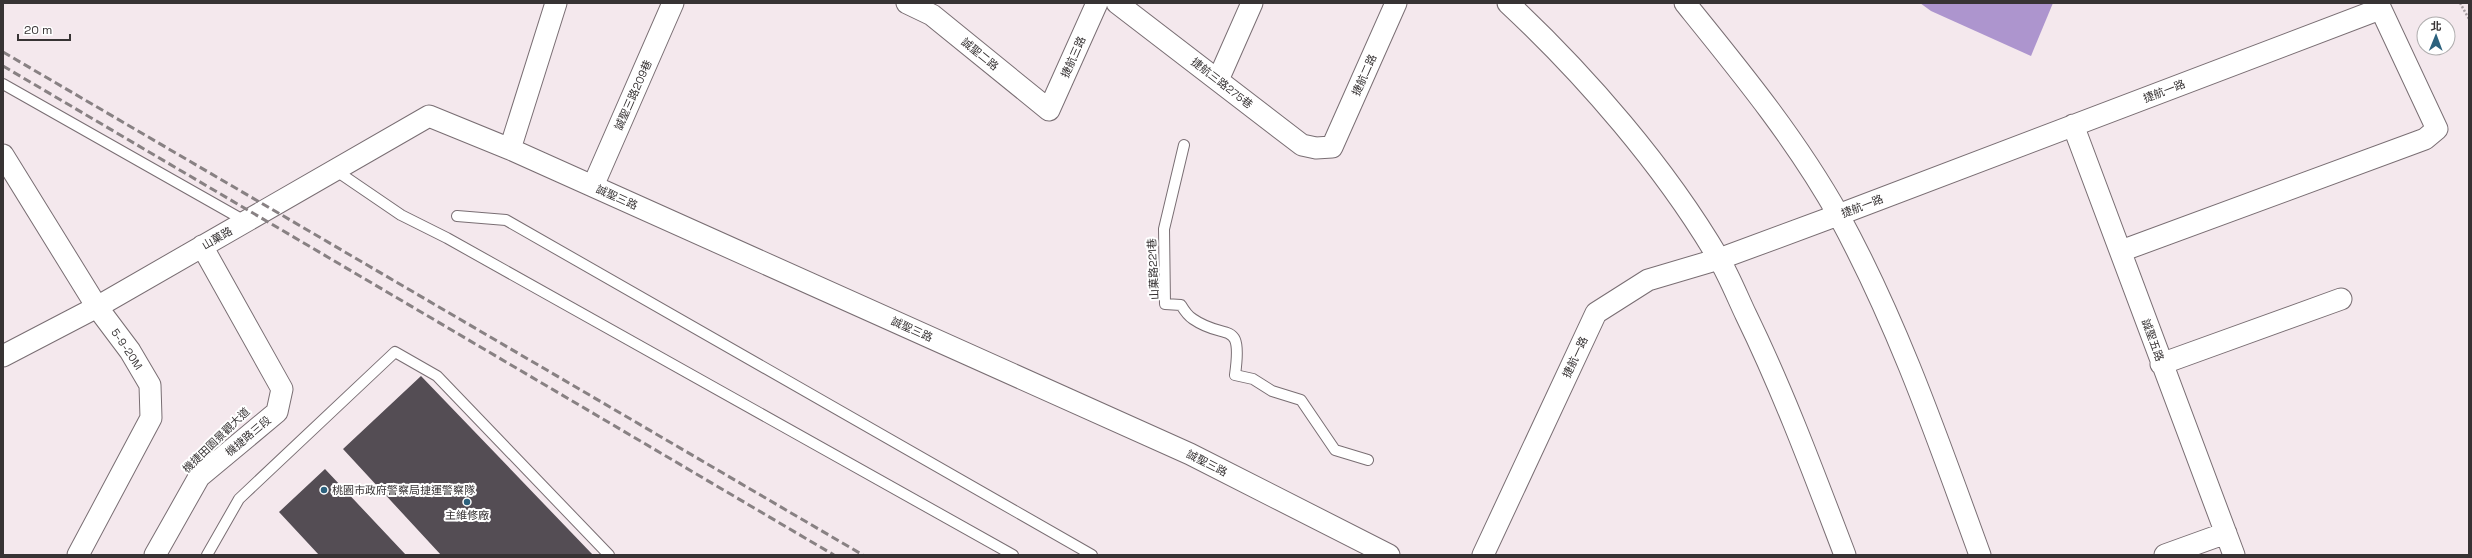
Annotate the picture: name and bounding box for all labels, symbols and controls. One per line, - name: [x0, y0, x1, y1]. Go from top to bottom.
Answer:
- scale bar: [18, 16, 70, 42]
- north arrow: [2416, 16, 2456, 56]
- text: 北: [2431, 19, 2442, 33]
- text: 20 m: [24, 22, 52, 38]
- street label: 捷航三路: [1058, 34, 1088, 80]
- street label: 誠聖二路: [958, 35, 1002, 73]
- street label: 捷航二路: [1349, 52, 1379, 98]
- street label: 捷航三路275巷: [1188, 55, 1256, 111]
- street label: 誠聖三路209巷: [611, 58, 655, 132]
- street label: 捷航一路: [2141, 77, 2187, 105]
- street label: 誠聖三路: [594, 182, 640, 212]
- street label: 捷航一路: [1839, 192, 1885, 220]
- street label: 山菓路: [199, 224, 235, 252]
- street label: 山菓路221巷: [1144, 238, 1162, 300]
- street label: 誠聖三路: [889, 314, 935, 344]
- street label: 誠聖五路: [2139, 317, 2167, 363]
- street label: 5-9-20M: [108, 326, 146, 372]
- street label: 捷航一路: [1559, 334, 1591, 380]
- street label: 機捷田園景觀大道: [179, 404, 253, 476]
- street label: 機捷路三段: [222, 413, 274, 459]
- street label: 誠聖三路: [1184, 447, 1230, 479]
- place label: 桃園市政府警察局捷運警察隊: [332, 483, 475, 497]
- marker: 桃園市政府警察局捷運警察隊: [319, 485, 329, 495]
- marker: 主維修廠: [462, 497, 472, 507]
- place label: 主維修廠: [445, 508, 489, 522]

